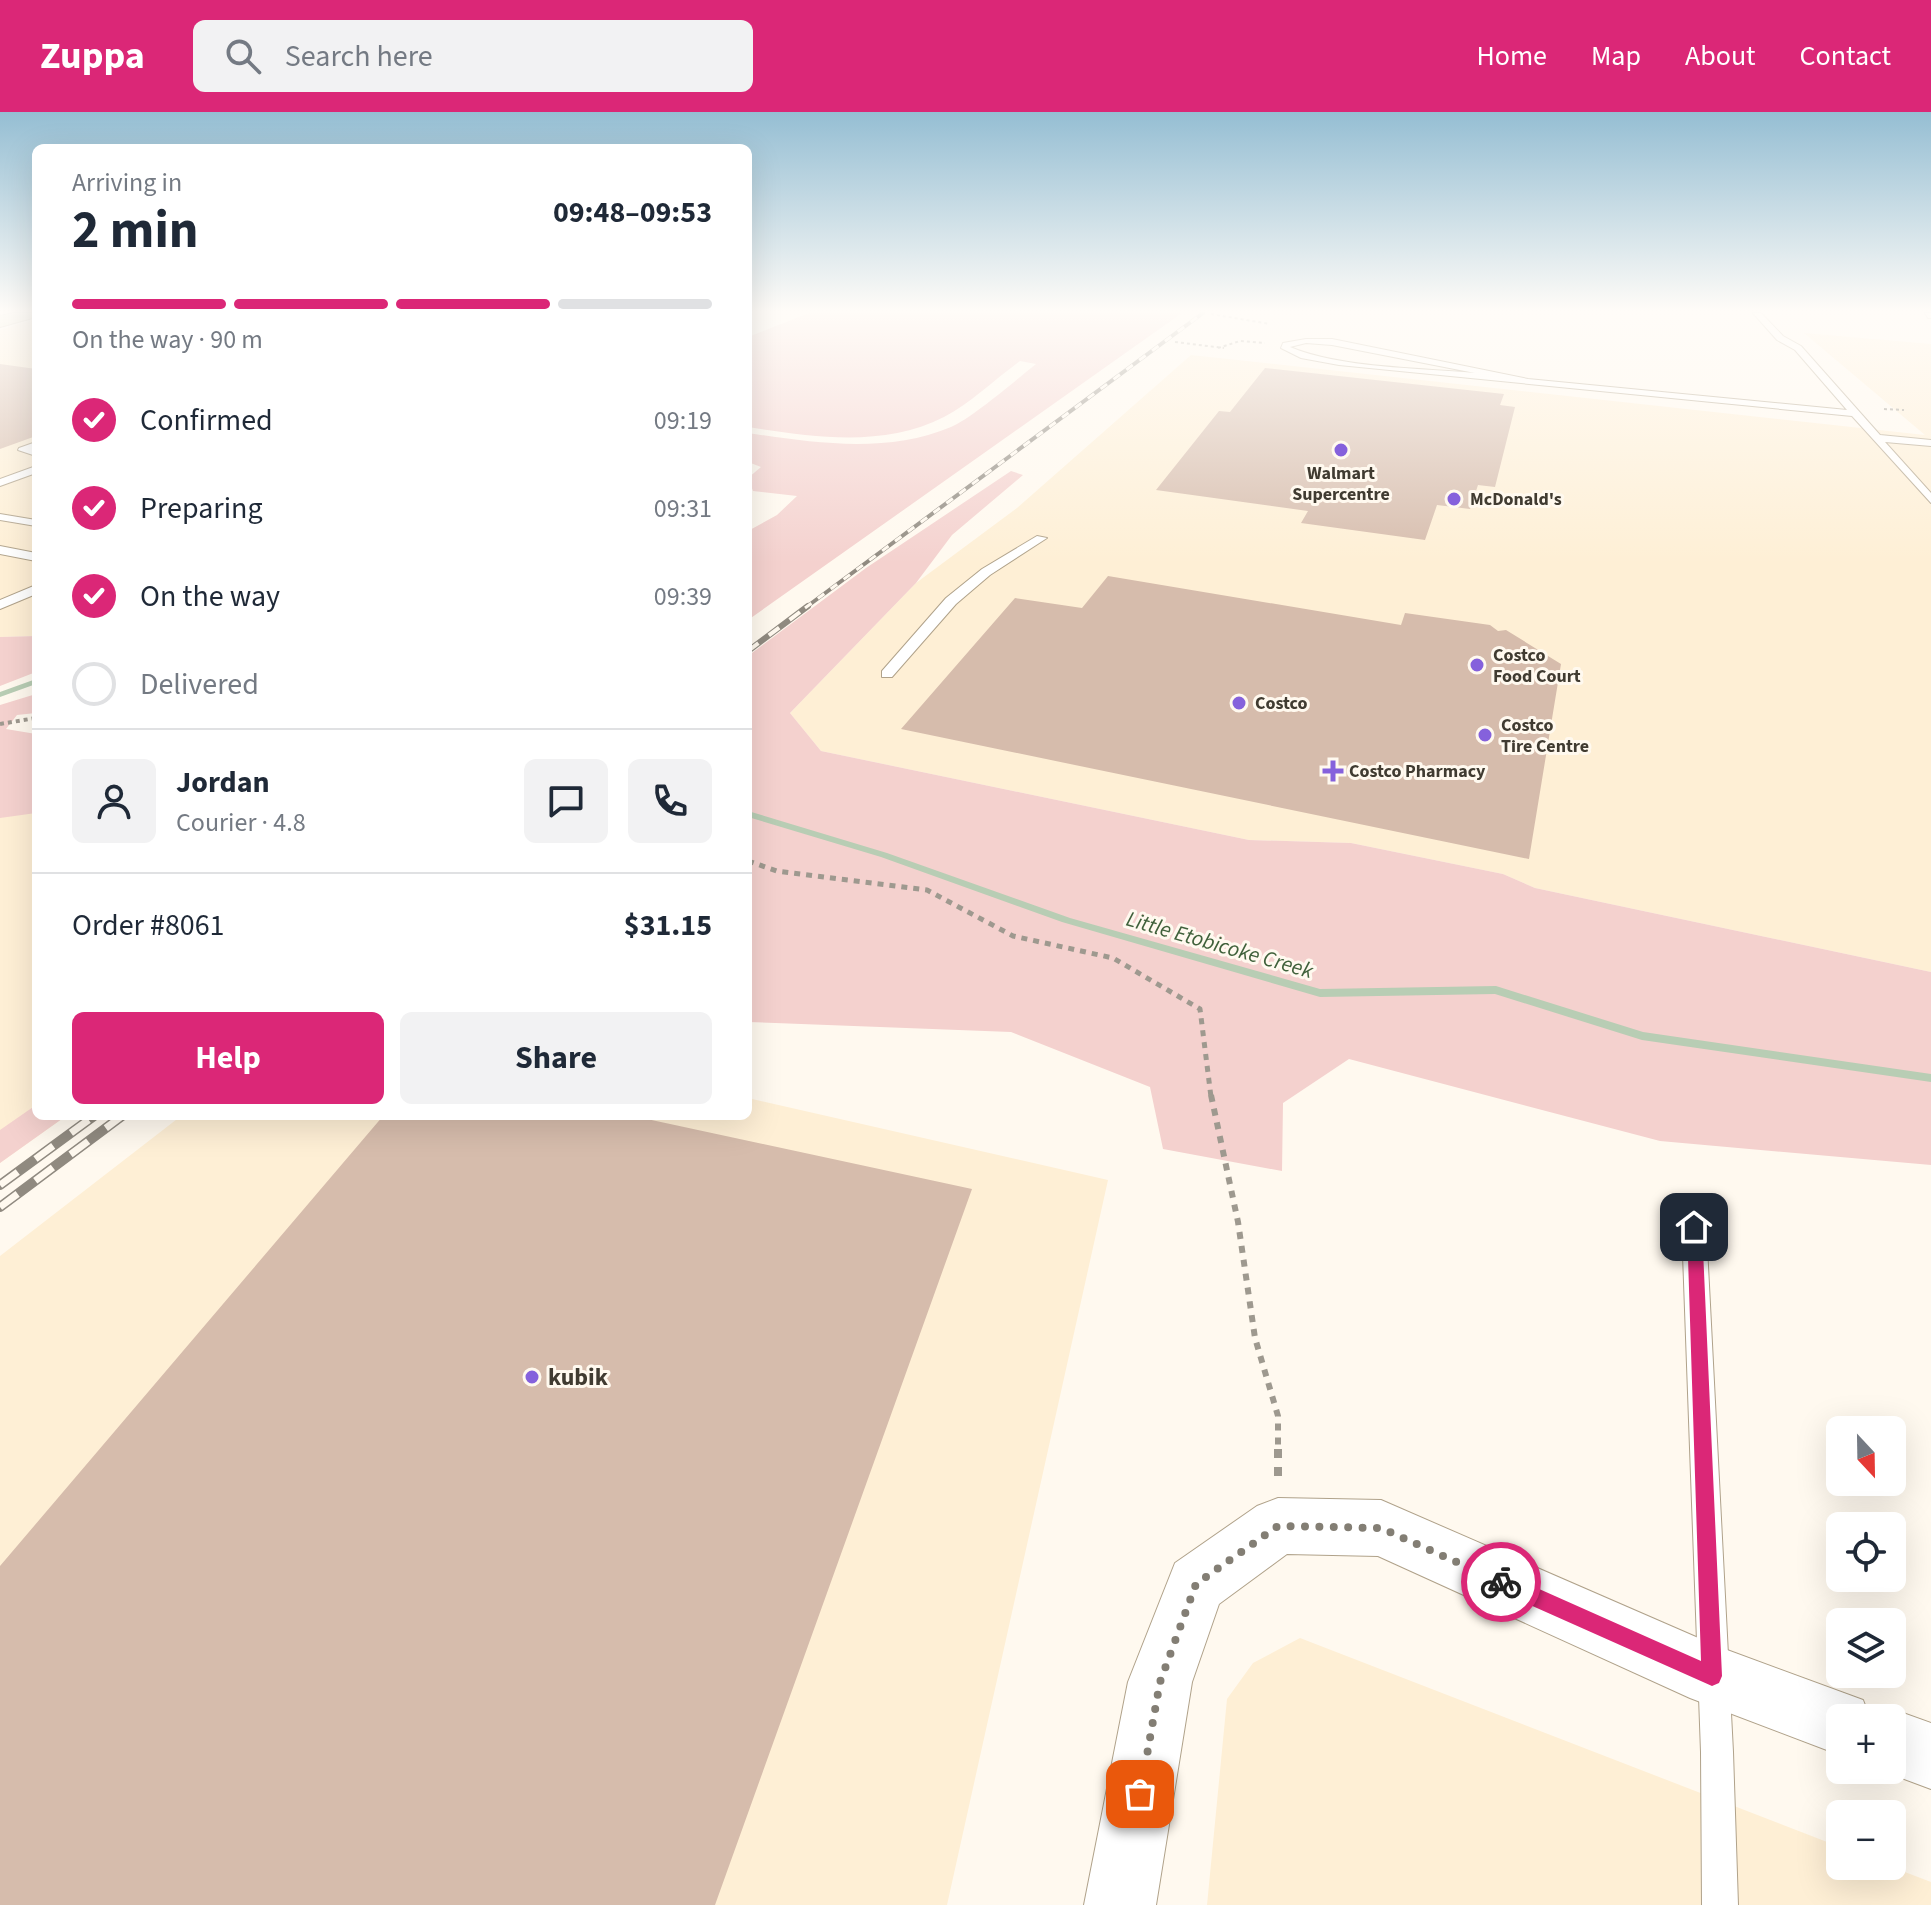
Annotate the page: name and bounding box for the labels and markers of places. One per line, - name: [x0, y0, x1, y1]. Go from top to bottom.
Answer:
- marker: Walmart Supercentre: [1332, 441, 1350, 459]
- place label: Walmart Supercentre: [1292, 461, 1390, 507]
- place label: McDonald's: [1470, 487, 1562, 512]
- marker: McDonald's: [1445, 490, 1463, 508]
- place label: Costco Food Court: [1493, 643, 1581, 689]
- marker: Costco Food Court: [1468, 656, 1486, 674]
- place label: Costco: [1255, 691, 1307, 716]
- marker: Costco: [1230, 694, 1248, 712]
- place label: Costco Tire Centre: [1501, 713, 1589, 759]
- marker: Costco Tire Centre: [1476, 726, 1494, 744]
- place label: Costco Pharmacy: [1349, 759, 1486, 784]
- marker: Costco Pharmacy: [1324, 762, 1342, 780]
- pin: [1660, 1193, 1728, 1261]
- place label: kubik: [548, 1360, 609, 1395]
- marker: kubik: [523, 1368, 541, 1386]
- pin: [1106, 1760, 1174, 1828]

